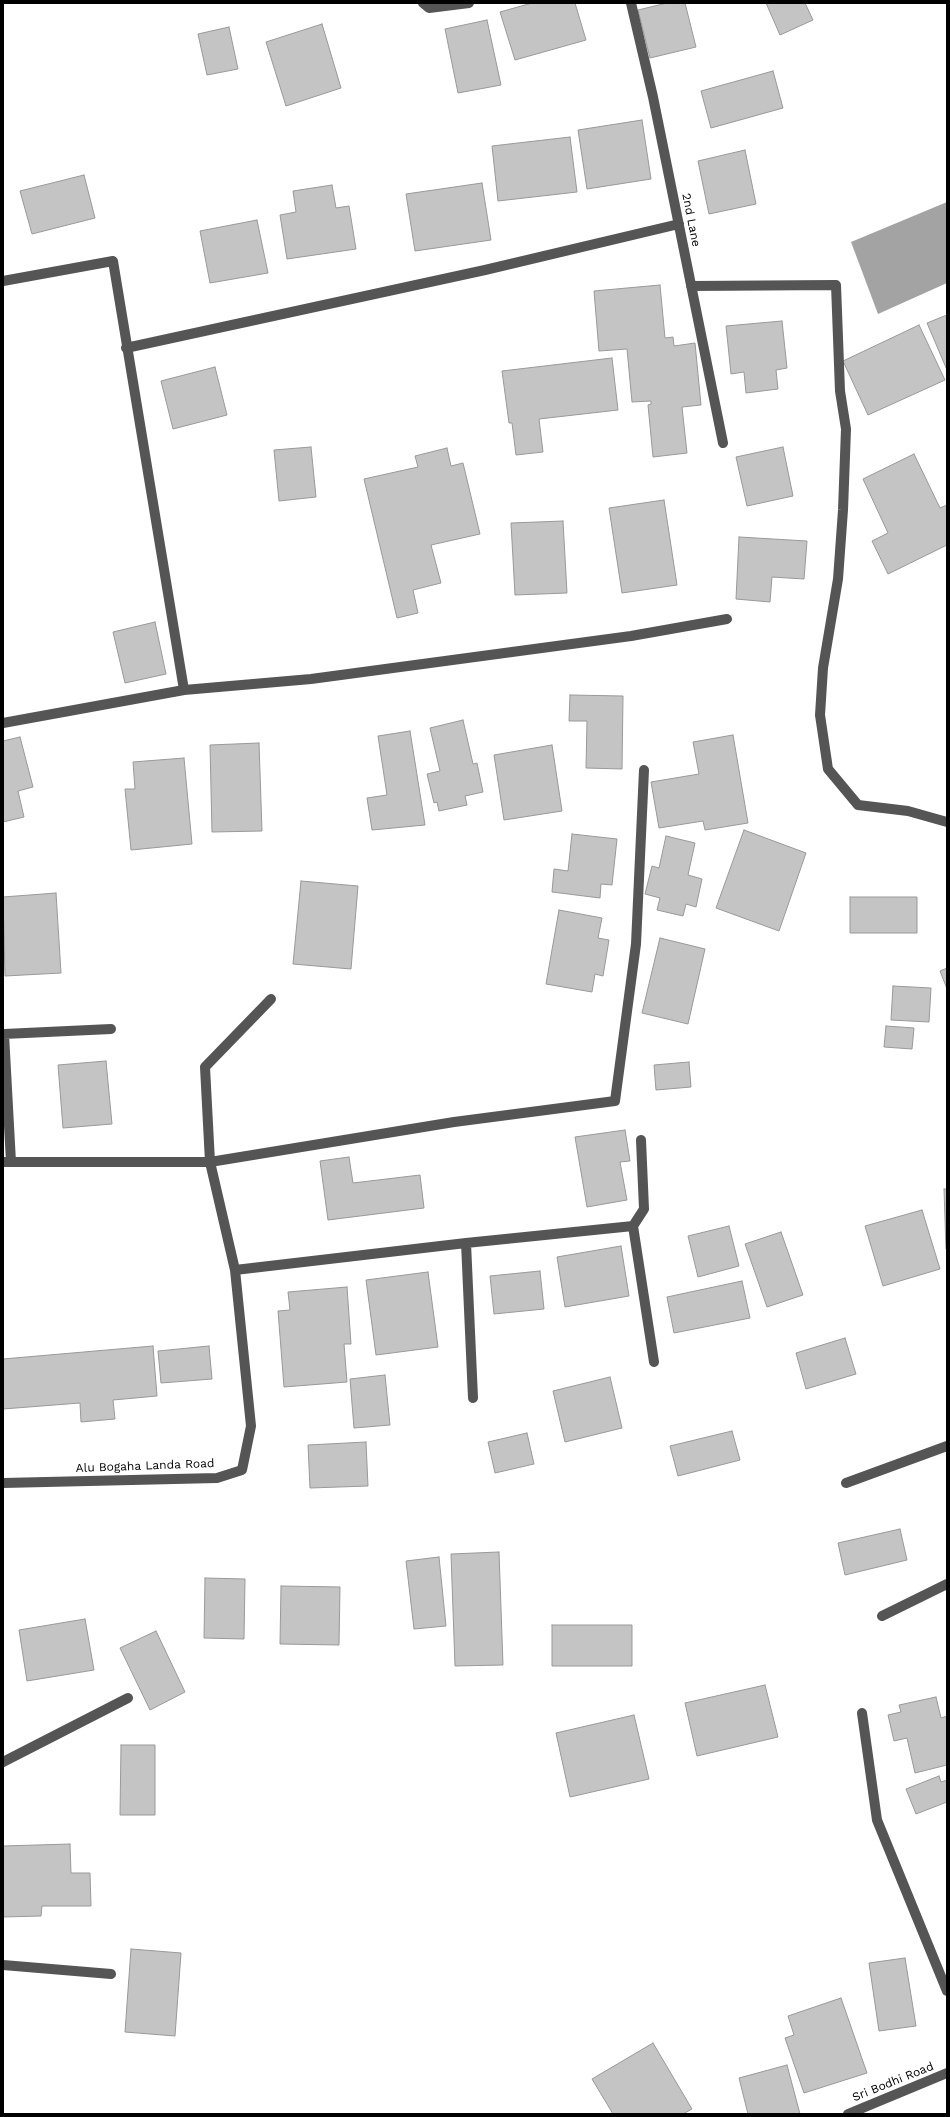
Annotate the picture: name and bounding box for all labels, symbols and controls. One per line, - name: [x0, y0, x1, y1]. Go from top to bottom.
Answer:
- street label: 2nd Lane: [679, 192, 703, 248]
- street label: Alu Bogaha Landa Road: [75, 1456, 215, 1476]
- street label: Sri Bodhi Road: [850, 2059, 936, 2105]

